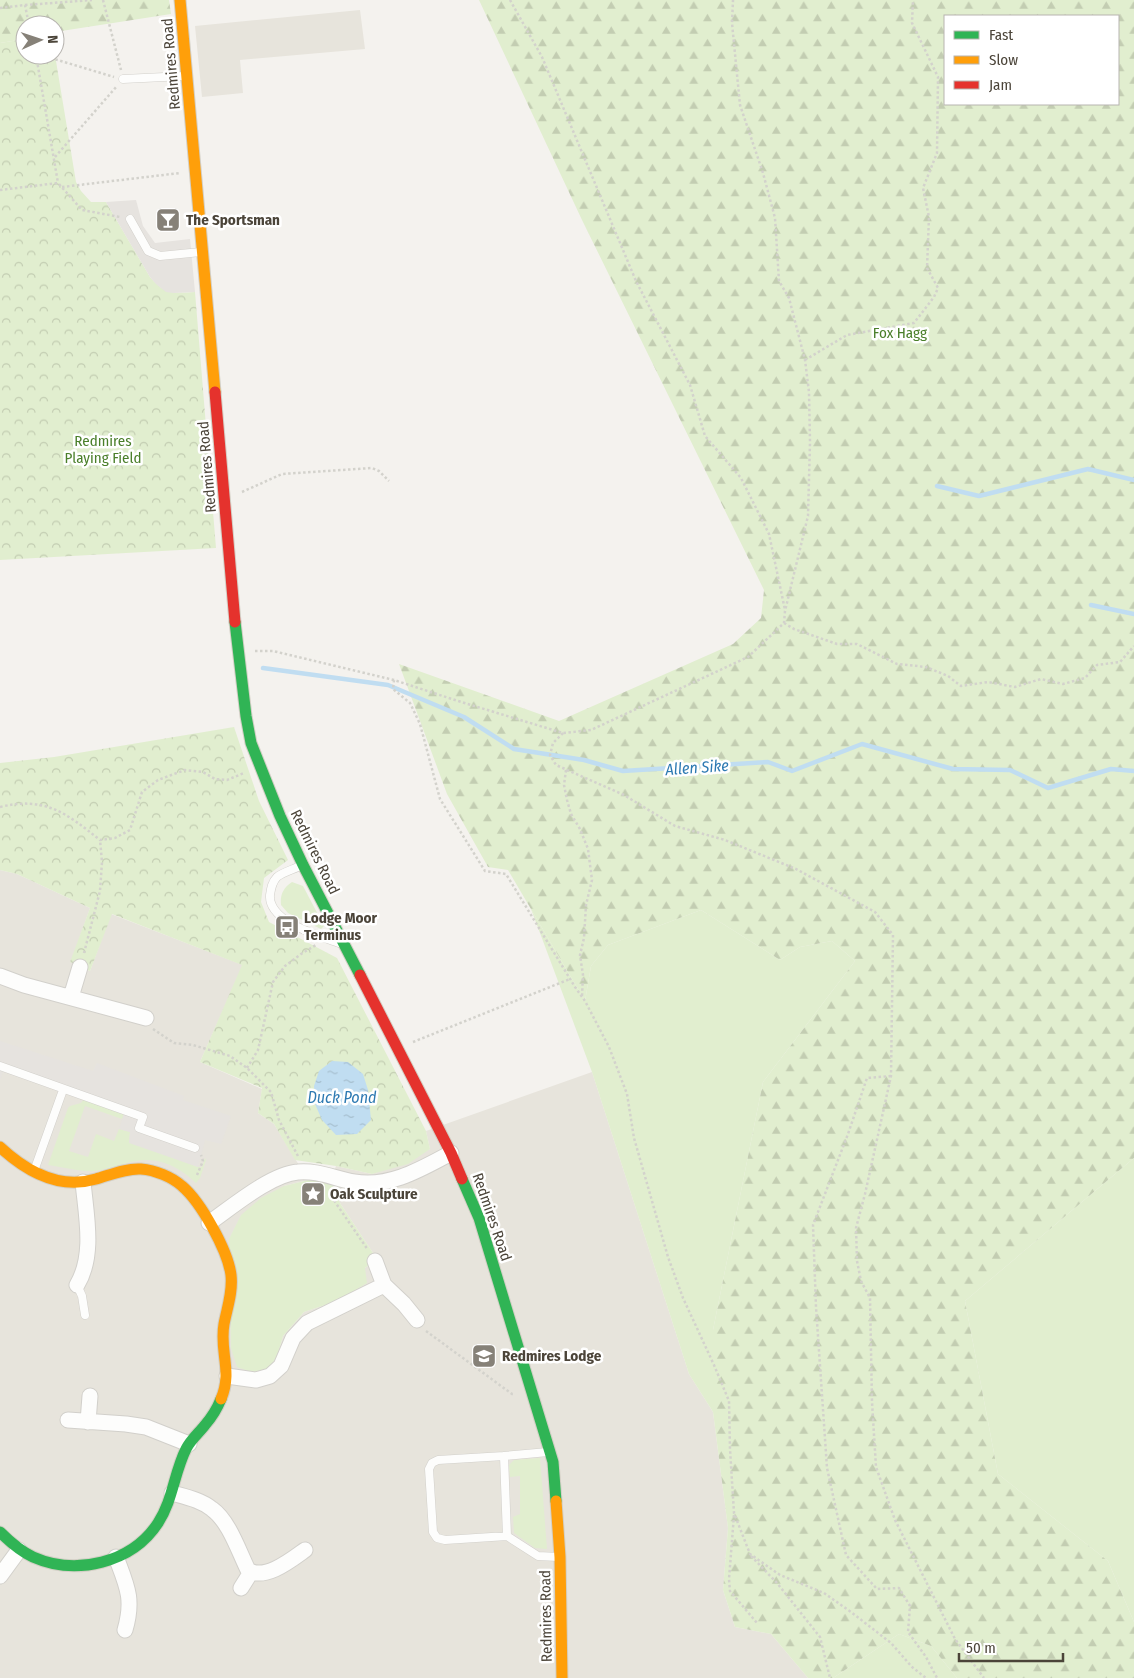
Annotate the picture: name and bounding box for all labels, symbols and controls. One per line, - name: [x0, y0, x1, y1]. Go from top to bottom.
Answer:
- north arrow: [15, 15, 65, 65]
- legend: [944, 15, 1119, 105]
- street label: Redmires Road: [158, 17, 184, 111]
- text: Fast: [989, 26, 1013, 44]
- text: N: [44, 35, 61, 44]
- text: Slow: [989, 51, 1018, 69]
- text: Jam: [989, 76, 1012, 94]
- bar icon: The Sportsman: [155, 207, 181, 233]
- place label: The Sportsman: [186, 211, 280, 229]
- park label: Fox Hagg: [873, 324, 927, 342]
- street label: Redmires Road: [194, 420, 220, 514]
- park label: Redmires Playing Field: [65, 432, 141, 467]
- water label: Allen Sike: [664, 756, 730, 779]
- street label: Redmires Road: [287, 807, 343, 897]
- place label: Lodge Moor Terminus: [304, 909, 378, 944]
- bus stop icon: Lodge Moor Terminus: [274, 914, 300, 940]
- water label: Duck Pond: [307, 1088, 377, 1107]
- street label: Redmires Road: [469, 1171, 515, 1263]
- place icon: Oak Sculpture: [300, 1181, 326, 1207]
- place label: Oak Sculpture: [330, 1185, 418, 1203]
- school or university icon: Redmires Lodge: [471, 1343, 497, 1369]
- place label: Redmires Lodge: [502, 1347, 602, 1365]
- street label: Redmires Road: [536, 1570, 556, 1662]
- scale bar: [959, 1630, 1063, 1662]
- text: 50 m: [966, 1639, 996, 1657]

